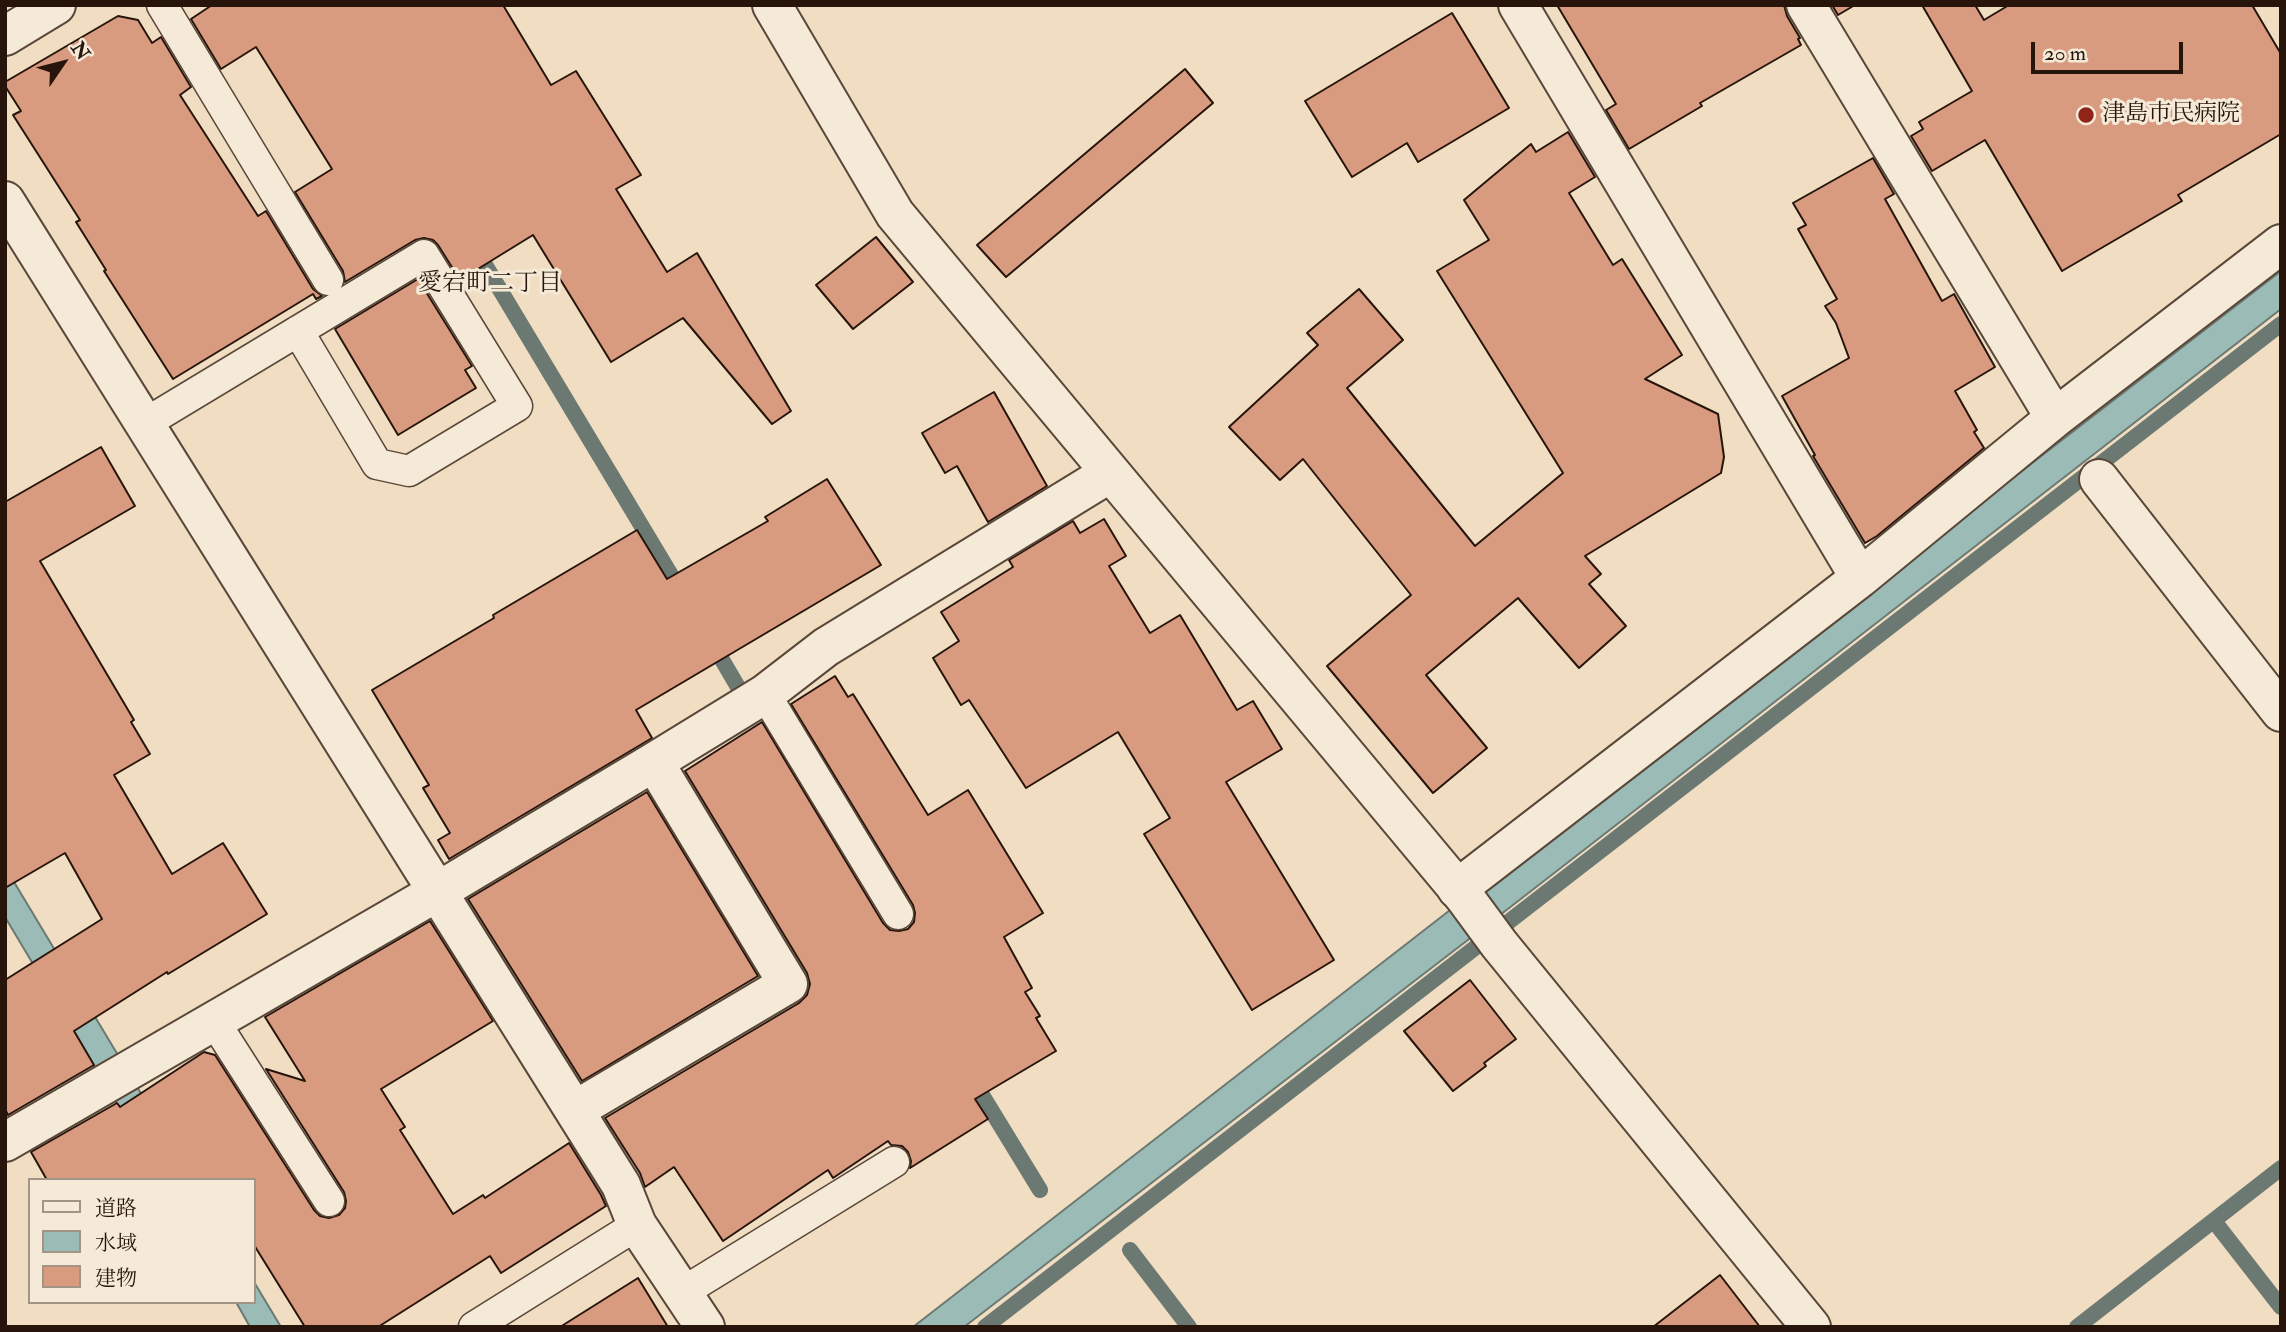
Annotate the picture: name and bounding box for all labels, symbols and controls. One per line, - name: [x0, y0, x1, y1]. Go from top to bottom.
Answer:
- north arrow: [28, 28, 98, 98]
- scale bar: [2034, 28, 2186, 72]
- text: N: [65, 37, 95, 65]
- text: 20 m: [2044, 40, 2086, 67]
- place label: 津島市民病院: [2102, 101, 2240, 129]
- marker: 津島市民病院: [2076, 105, 2096, 125]
- district label: 愛宕町二丁目: [418, 271, 562, 299]
- legend: [28, 1178, 256, 1304]
- text: 道路: [95, 1195, 137, 1222]
- text: 水域: [95, 1230, 137, 1257]
- text: 建物: [95, 1265, 137, 1292]

